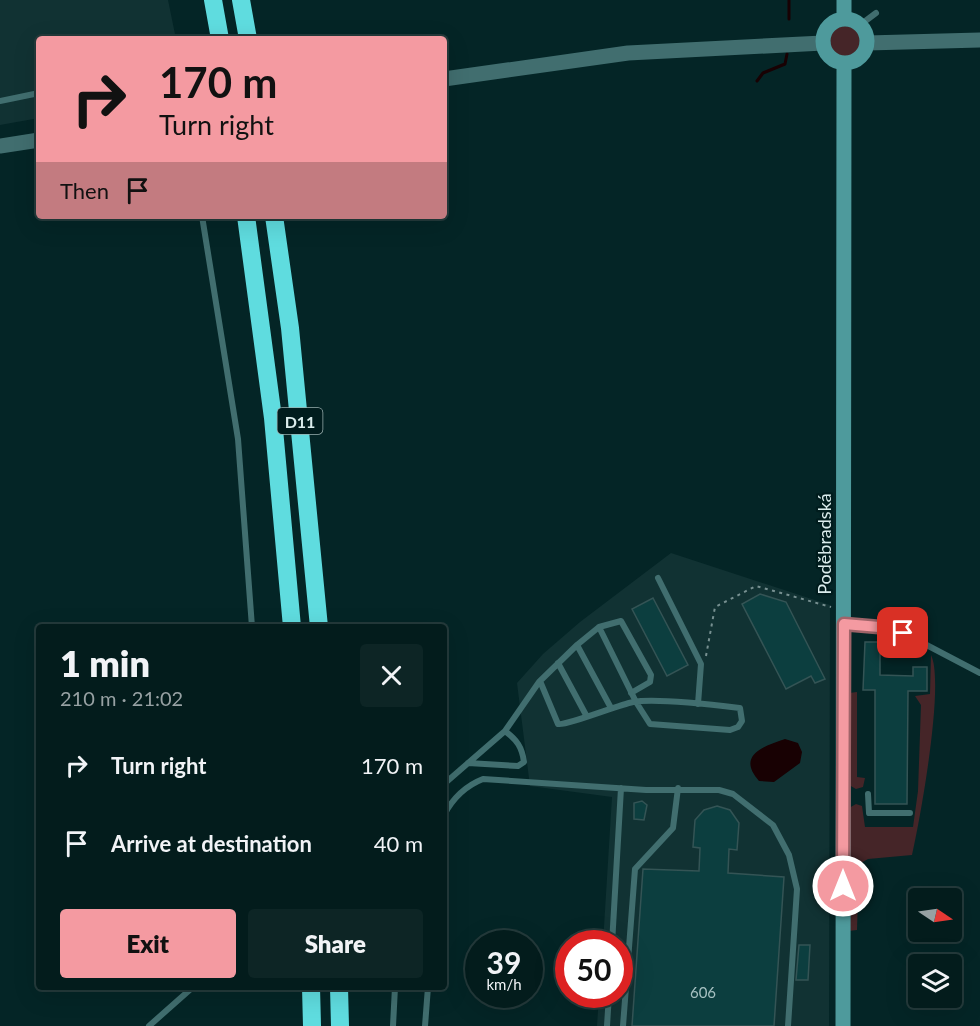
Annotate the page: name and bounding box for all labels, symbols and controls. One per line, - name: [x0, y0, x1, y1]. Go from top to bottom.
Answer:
- text: 170 m: [159, 57, 277, 107]
- icon: right: [60, 60, 138, 138]
- text: Turn right: [159, 108, 274, 141]
- icon: arrive: [121, 174, 154, 207]
- text: Then: [60, 177, 109, 204]
- road number: D11: [278, 408, 322, 434]
- street label: Poděbradská: [813, 493, 835, 595]
- pin: [877, 607, 928, 658]
- icon: arrive: [886, 616, 919, 649]
- text: 1 min: [60, 641, 150, 685]
- button: close: [360, 644, 423, 707]
- text: 210 m · 21:02: [60, 686, 183, 710]
- icon: right: [60, 749, 93, 782]
- text: Turn right: [111, 752, 206, 779]
- text: 170 m: [361, 752, 423, 779]
- icon: arrive: [60, 827, 93, 860]
- text: Arrive at destination: [111, 830, 312, 857]
- text: 40 m: [374, 830, 423, 857]
- position arrow: [811, 854, 875, 918]
- north arrow: [908, 888, 962, 942]
- map controls: [908, 888, 962, 1008]
- button: Exit: [60, 909, 236, 978]
- button: Share: [248, 909, 423, 978]
- speed limit sign: 50: [555, 930, 633, 1008]
- text: 39: [487, 944, 521, 980]
- button: layers: [908, 954, 962, 1008]
- text: km/h: [486, 975, 522, 993]
- house number: 606: [690, 983, 716, 1001]

